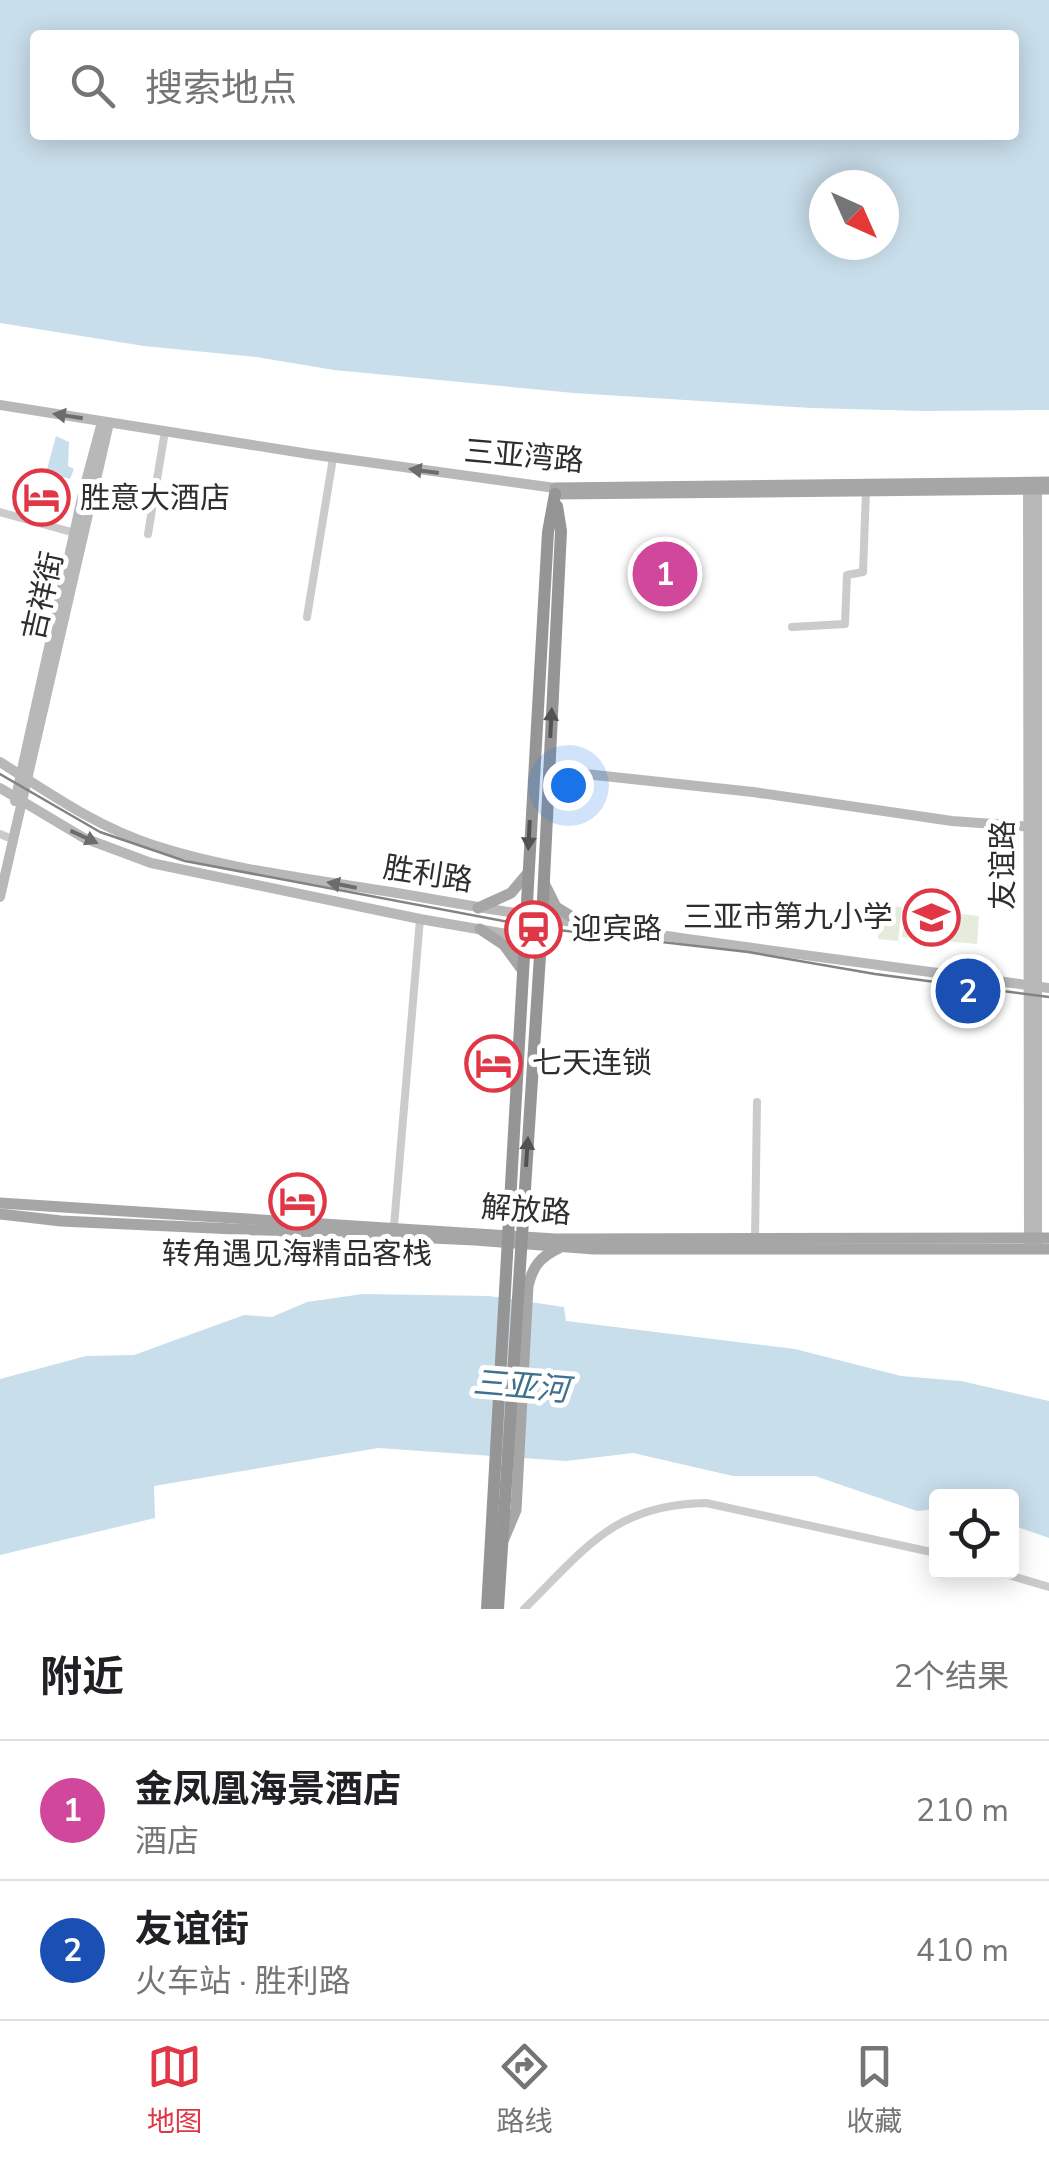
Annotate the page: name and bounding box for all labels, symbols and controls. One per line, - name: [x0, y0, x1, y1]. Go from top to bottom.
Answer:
- search box: [30, 30, 1019, 140]
- icon: search: [65, 58, 120, 113]
- text: 搜索地点: [145, 63, 297, 114]
- north arrow: [809, 170, 899, 260]
- one-way arrow: [52, 408, 84, 423]
- street label: 三亚湾路: [462, 431, 586, 482]
- one-way arrow: [408, 462, 439, 478]
- hotel icon: 胜意大酒店: [11, 468, 71, 528]
- place label: 胜意大酒店: [80, 478, 230, 519]
- pin: 1: [632, 536, 698, 612]
- street label: 吉祥街: [13, 548, 74, 645]
- one-way arrow: [543, 707, 559, 738]
- your location: [543, 760, 594, 811]
- one-way arrow: [521, 820, 537, 852]
- street label: 友谊路: [983, 820, 1024, 910]
- one-way arrow: [70, 829, 99, 846]
- street label: 胜利路: [380, 847, 476, 902]
- one-way arrow: [326, 877, 357, 892]
- school or university icon: 三亚市第九小学: [902, 887, 962, 947]
- place label: 三亚市第九小学: [683, 897, 893, 938]
- station icon: 迎宾路: [503, 899, 563, 959]
- place label: 迎宾路: [572, 909, 662, 950]
- pin: 2: [936, 954, 1000, 1028]
- hotel icon: 七天连锁: [463, 1033, 523, 1093]
- place label: 七天连锁: [532, 1043, 652, 1084]
- one-way arrow: [520, 1136, 536, 1168]
- hotel icon: 转角遇见海精品客栈: [267, 1172, 327, 1232]
- street label: 解放路: [480, 1187, 572, 1234]
- place label: 转角遇见海精品客栈: [162, 1234, 432, 1275]
- water label: 三亚河: [471, 1361, 577, 1413]
- map controls: [929, 1489, 1019, 1579]
- button: locate: [929, 1489, 1019, 1579]
- text: 附近: [40, 1649, 124, 1706]
- text: 2个结果: [894, 1655, 1009, 1698]
- text: 金凤凰海景酒店: [135, 1764, 401, 1815]
- text: 1: [63, 1789, 82, 1832]
- text: 210 m: [916, 1789, 1009, 1832]
- text: 酒店: [135, 1820, 199, 1863]
- text: 友谊街: [135, 1904, 249, 1955]
- text: 2: [63, 1929, 82, 1972]
- text: 410 m: [916, 1929, 1009, 1972]
- text: 火车站 · 胜利路: [135, 1960, 351, 2003]
- tab: 地图: [147, 2039, 203, 2141]
- tab: 路线: [496, 2039, 552, 2141]
- tab: 收藏: [846, 2039, 902, 2141]

